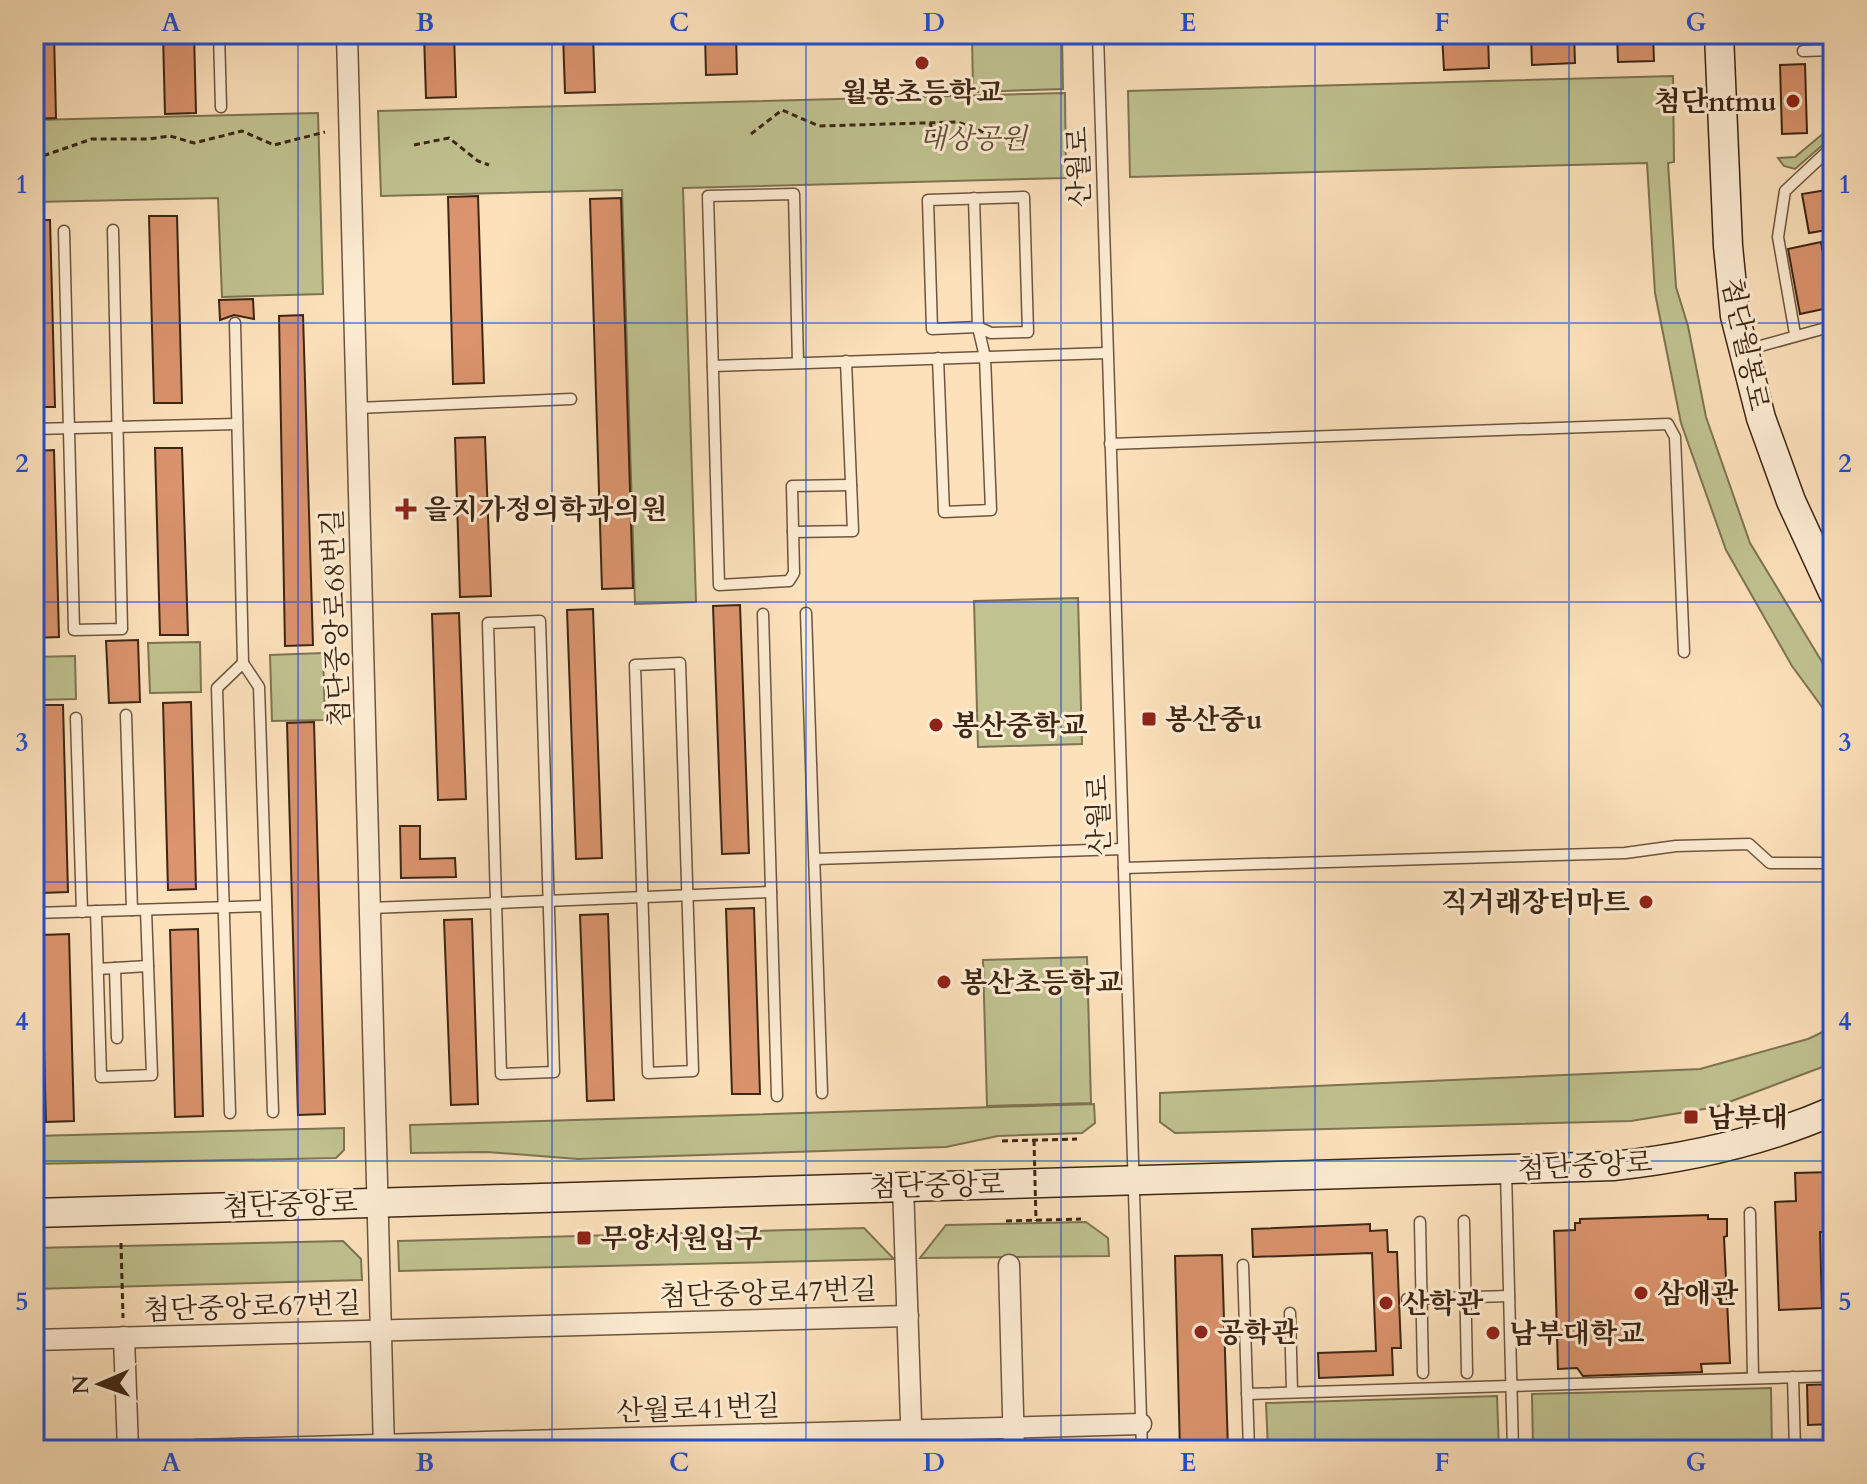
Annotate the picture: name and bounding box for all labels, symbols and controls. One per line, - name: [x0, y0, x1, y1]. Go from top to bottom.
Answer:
- text: A: [161, 5, 181, 40]
- text: B: [416, 5, 434, 40]
- text: C: [669, 5, 689, 40]
- text: D: [923, 5, 945, 40]
- text: E: [1180, 5, 1196, 40]
- text: F: [1434, 5, 1450, 40]
- text: G: [1685, 5, 1707, 40]
- marker: 월봉초등학교: [913, 54, 931, 72]
- place label: 월봉초등학교: [841, 74, 1003, 112]
- place label: 첨단ntmu: [1654, 83, 1777, 121]
- marker: 첨단ntmu: [1784, 92, 1802, 110]
- park label: 대상공원: [919, 120, 1029, 158]
- street label: 산월로: [1059, 126, 1099, 208]
- text: 1: [15, 167, 29, 202]
- text: 1: [1838, 167, 1852, 202]
- street label: 첨단월봉로: [1712, 274, 1778, 414]
- text: 2: [15, 446, 29, 481]
- text: 2: [1838, 446, 1852, 481]
- place label: 을지가정의학과의원: [424, 491, 667, 529]
- marker: 을지가정의학과의원: [395, 498, 417, 520]
- street label: 첨단중앙로68번길: [313, 508, 359, 728]
- place label: 봉산중u: [1165, 701, 1263, 739]
- place label: 봉산중학교: [952, 707, 1087, 745]
- marker: 봉산중u: [1140, 710, 1158, 728]
- marker: 봉산중학교: [927, 716, 945, 734]
- text: 3: [15, 725, 29, 760]
- text: 3: [1838, 725, 1852, 760]
- street label: 산월로: [1079, 774, 1119, 856]
- place label: 직거래장터마트: [1441, 884, 1630, 922]
- marker: 직거래장터마트: [1637, 893, 1655, 911]
- place label: 봉산초등학교: [960, 964, 1122, 1002]
- marker: 봉산초등학교: [935, 973, 953, 991]
- text: 4: [15, 1004, 29, 1039]
- text: 4: [1838, 1004, 1852, 1039]
- place label: 남부대: [1707, 1099, 1788, 1137]
- marker: 남부대: [1682, 1108, 1700, 1126]
- street label: 첨단중앙로: [1517, 1143, 1654, 1189]
- street label: 첨단중앙로: [869, 1166, 1005, 1206]
- street label: 첨단중앙로: [222, 1184, 358, 1226]
- place label: 무양서원입구: [600, 1220, 762, 1258]
- marker: 무양서원입구: [575, 1229, 593, 1247]
- street label: 첨단중앙로47번길: [658, 1270, 878, 1316]
- place label: 삼애관: [1657, 1275, 1739, 1313]
- text: 5: [15, 1284, 29, 1319]
- street label: 첨단중앙로67번길: [142, 1284, 362, 1330]
- marker: 삼애관: [1632, 1284, 1650, 1302]
- text: 5: [1838, 1284, 1852, 1319]
- place label: 산학관: [1402, 1285, 1484, 1323]
- marker: 산학관: [1377, 1294, 1395, 1312]
- place label: 공학관: [1217, 1314, 1299, 1352]
- place label: 남부대학교: [1509, 1315, 1644, 1353]
- marker: 공학관: [1192, 1323, 1210, 1341]
- marker: 남부대학교: [1484, 1324, 1502, 1342]
- north arrow: [60, 1344, 140, 1424]
- text: N: [66, 1375, 96, 1395]
- street label: 산월로41번길: [615, 1387, 781, 1431]
- text: A: [161, 1445, 181, 1480]
- text: B: [416, 1445, 434, 1480]
- text: C: [669, 1445, 689, 1480]
- text: D: [923, 1445, 945, 1480]
- text: E: [1180, 1445, 1196, 1480]
- text: F: [1434, 1445, 1450, 1480]
- text: G: [1685, 1445, 1707, 1480]

